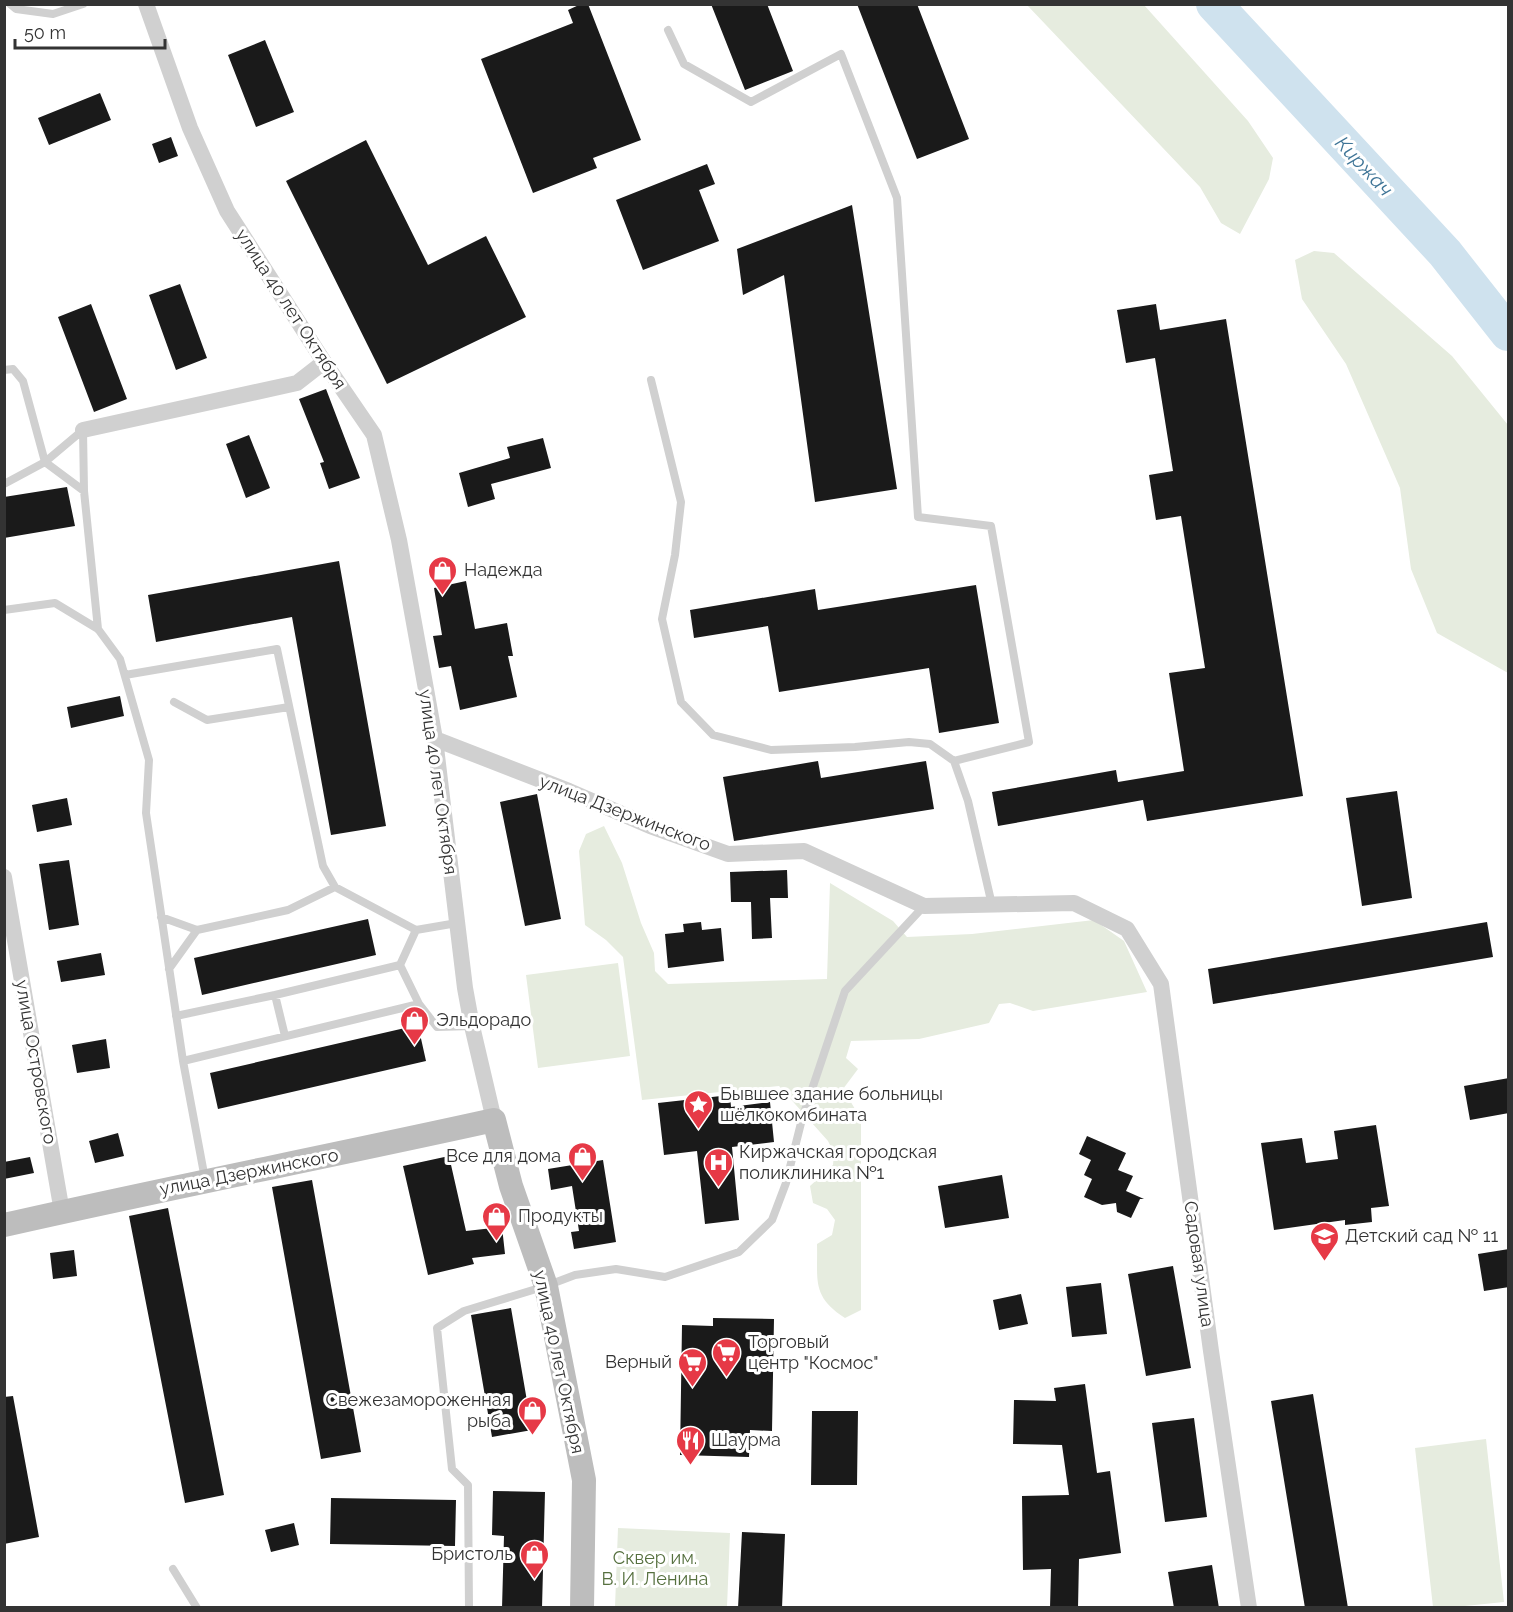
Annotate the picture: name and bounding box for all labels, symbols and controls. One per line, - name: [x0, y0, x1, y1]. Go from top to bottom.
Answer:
- scale bar: [15, 12, 165, 50]
- text: 50 m: [24, 22, 66, 43]
- water label: Киржач: [1330, 131, 1398, 201]
- street label: улица 40 лет Октября: [232, 225, 351, 393]
- shop icon: Надежда: [427, 554, 459, 596]
- place label: Надежда: [464, 559, 542, 580]
- street label: улица 40 лет Октября: [415, 688, 462, 876]
- street label: улица Дзержинского: [537, 770, 714, 855]
- street label: улица Островского: [12, 978, 61, 1146]
- shop icon: Эльдорадо: [399, 1004, 431, 1046]
- place label: Эльдорадо: [436, 1009, 531, 1030]
- place label: Бывшее здание больницы шёлкокомбината: [720, 1083, 943, 1125]
- place icon: Бывшее здание больницы шёлкокомбината: [683, 1088, 715, 1130]
- shop icon: Все для дома: [566, 1140, 598, 1182]
- place label: Киржачская городская поликлиника №1: [739, 1141, 937, 1183]
- street label: улица Дзержинского: [158, 1144, 340, 1199]
- place label: Все для дома: [446, 1145, 561, 1166]
- hospital icon: Киржачская городская поликлиника №1: [702, 1146, 734, 1188]
- shop icon: Продукты: [481, 1200, 513, 1242]
- street label: Садовая улица: [1180, 1200, 1219, 1328]
- place label: Продукты: [518, 1205, 603, 1226]
- school or university icon: Детский сад № 11: [1308, 1220, 1340, 1262]
- place label: Детский сад № 11: [1345, 1225, 1498, 1246]
- street label: улица 40 лет Октября: [530, 1268, 589, 1455]
- place label: Торговый центр "Космос": [748, 1331, 879, 1373]
- supermarket icon: Торговый центр "Космос": [711, 1336, 743, 1378]
- supermarket icon: Верный: [677, 1346, 709, 1388]
- place label: Верный: [605, 1351, 672, 1372]
- place label: Свежезамороженная рыба: [326, 1389, 511, 1431]
- shop icon: Свежезамороженная рыба: [516, 1394, 548, 1436]
- restaurant icon: Шаурма: [674, 1424, 706, 1466]
- place label: Шаурма: [711, 1429, 781, 1450]
- shop icon: Бристоль: [518, 1538, 550, 1580]
- place label: Бристоль: [431, 1543, 513, 1564]
- park label: Сквер им. В. И. Ленина: [602, 1547, 708, 1589]

